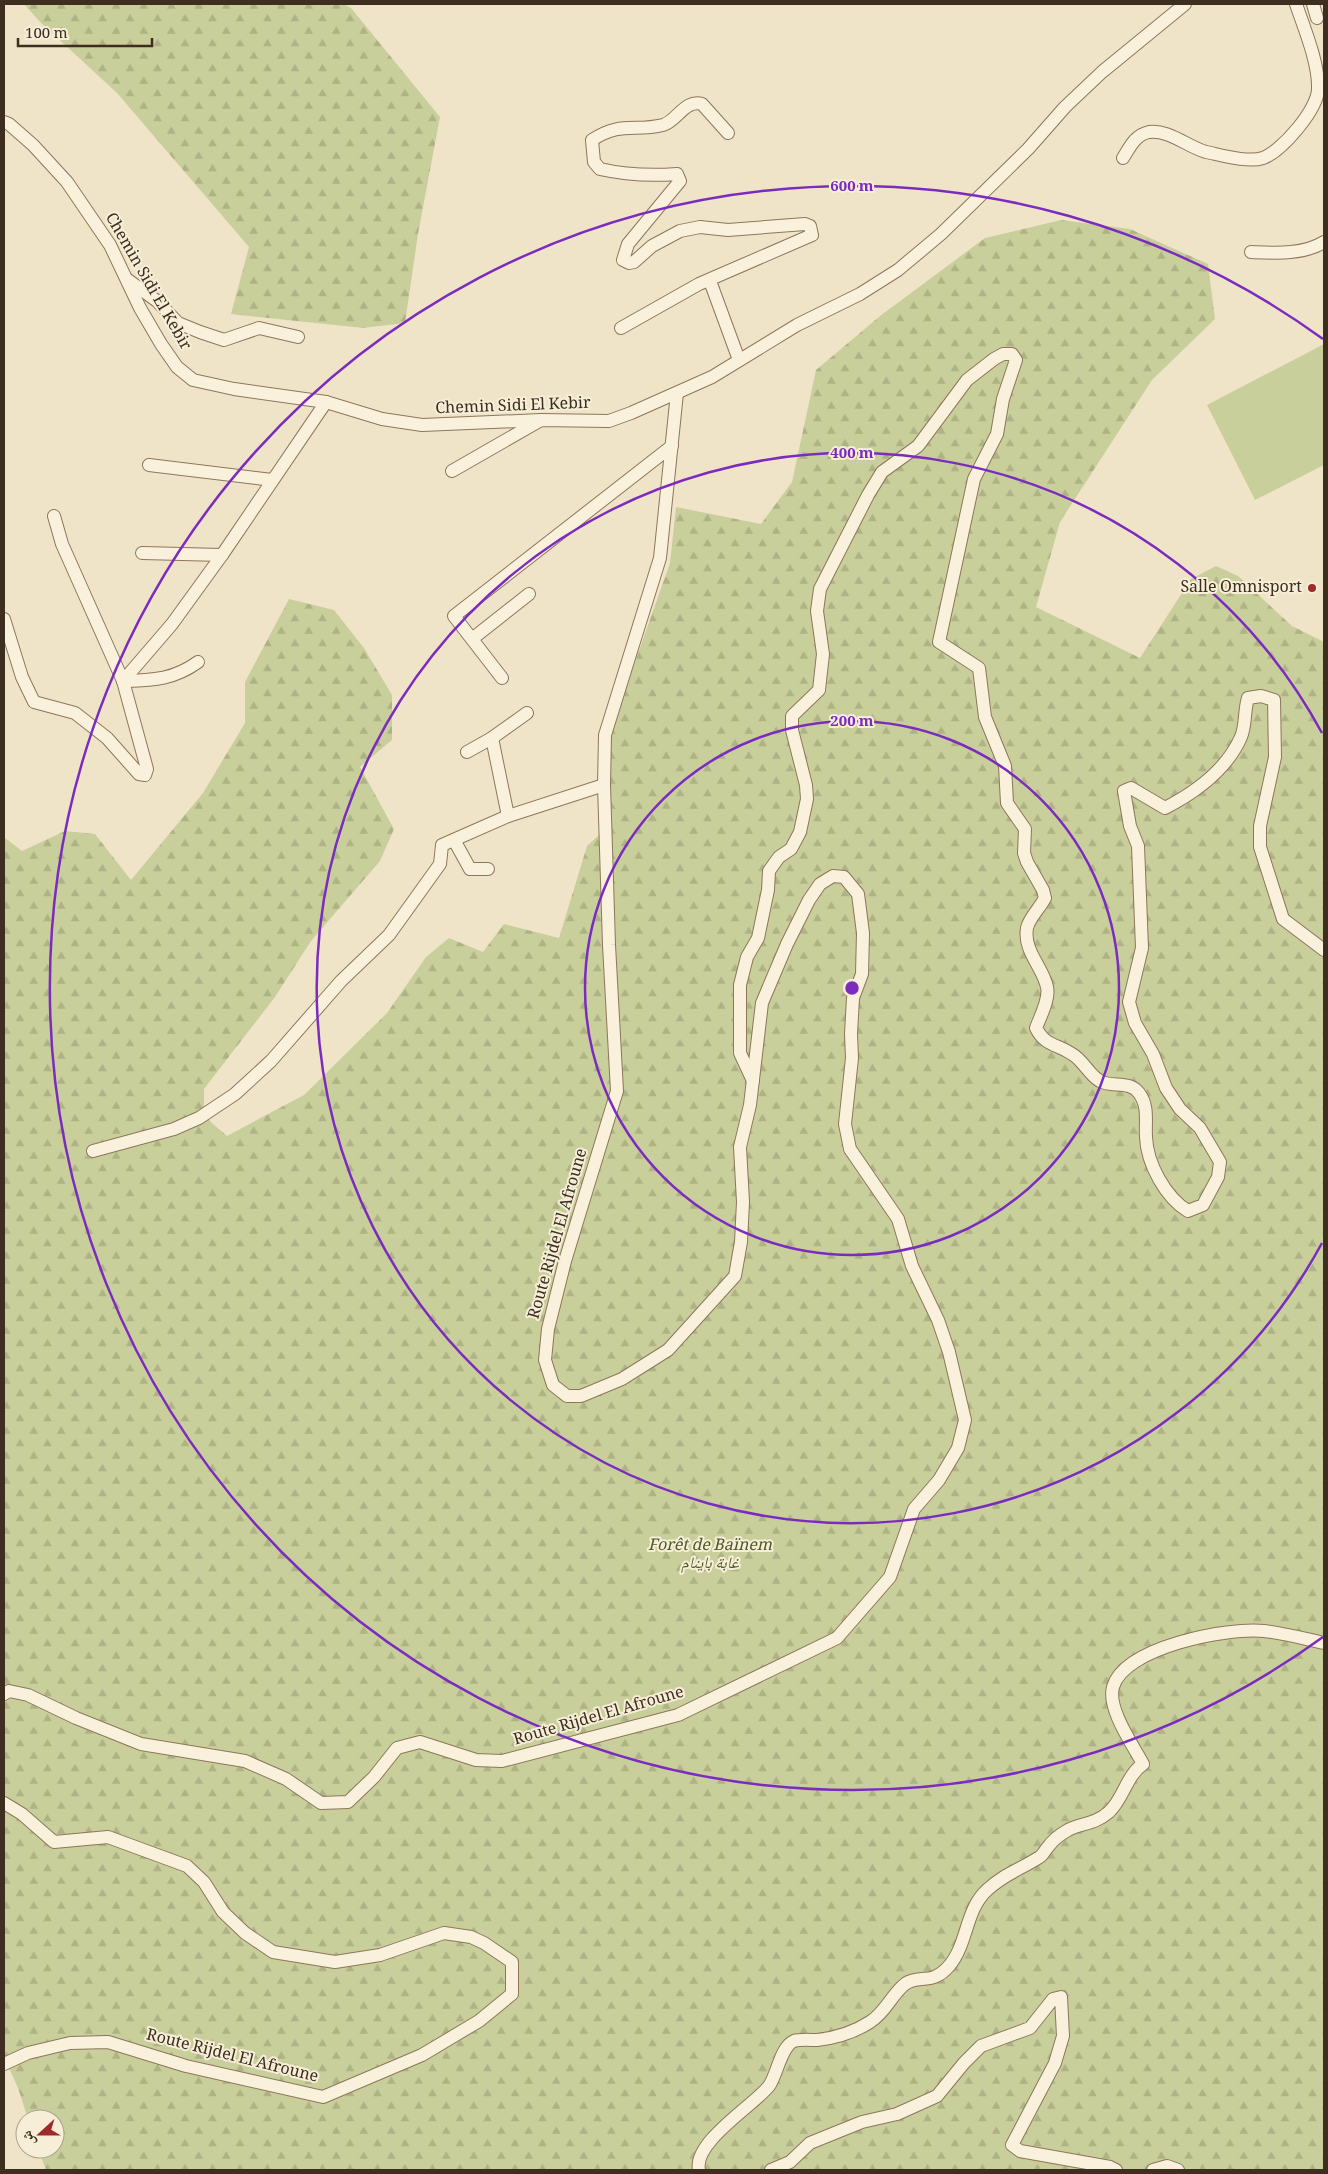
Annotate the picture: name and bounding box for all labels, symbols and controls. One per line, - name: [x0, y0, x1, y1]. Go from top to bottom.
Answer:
- scale bar: [18, 15, 151, 47]
- text: 100 m: [25, 22, 68, 48]
- text: 600 m: [830, 175, 874, 201]
- street label: Chemin Sidi El Kebir: [96, 208, 198, 356]
- street label: Chemin Sidi El Kebir: [435, 391, 592, 423]
- text: 400 m: [830, 442, 874, 468]
- place label: Salle Omnisport: [1180, 575, 1302, 602]
- marker: Salle Omnisport: [1306, 582, 1318, 594]
- text: 200 m: [830, 710, 874, 736]
- centre of rings: [843, 979, 861, 997]
- street label: Route Rijdel El Afroune: [522, 1146, 596, 1322]
- park label: Forêt de Baïnem غابة باينام: [648, 1533, 773, 1578]
- street label: Route Rijdel El Afroune: [511, 1680, 687, 1754]
- street label: Route Rijdel El Afroune: [143, 2023, 321, 2091]
- north arrow: [15, 2109, 65, 2159]
- text: ش: [16, 2127, 44, 2149]

